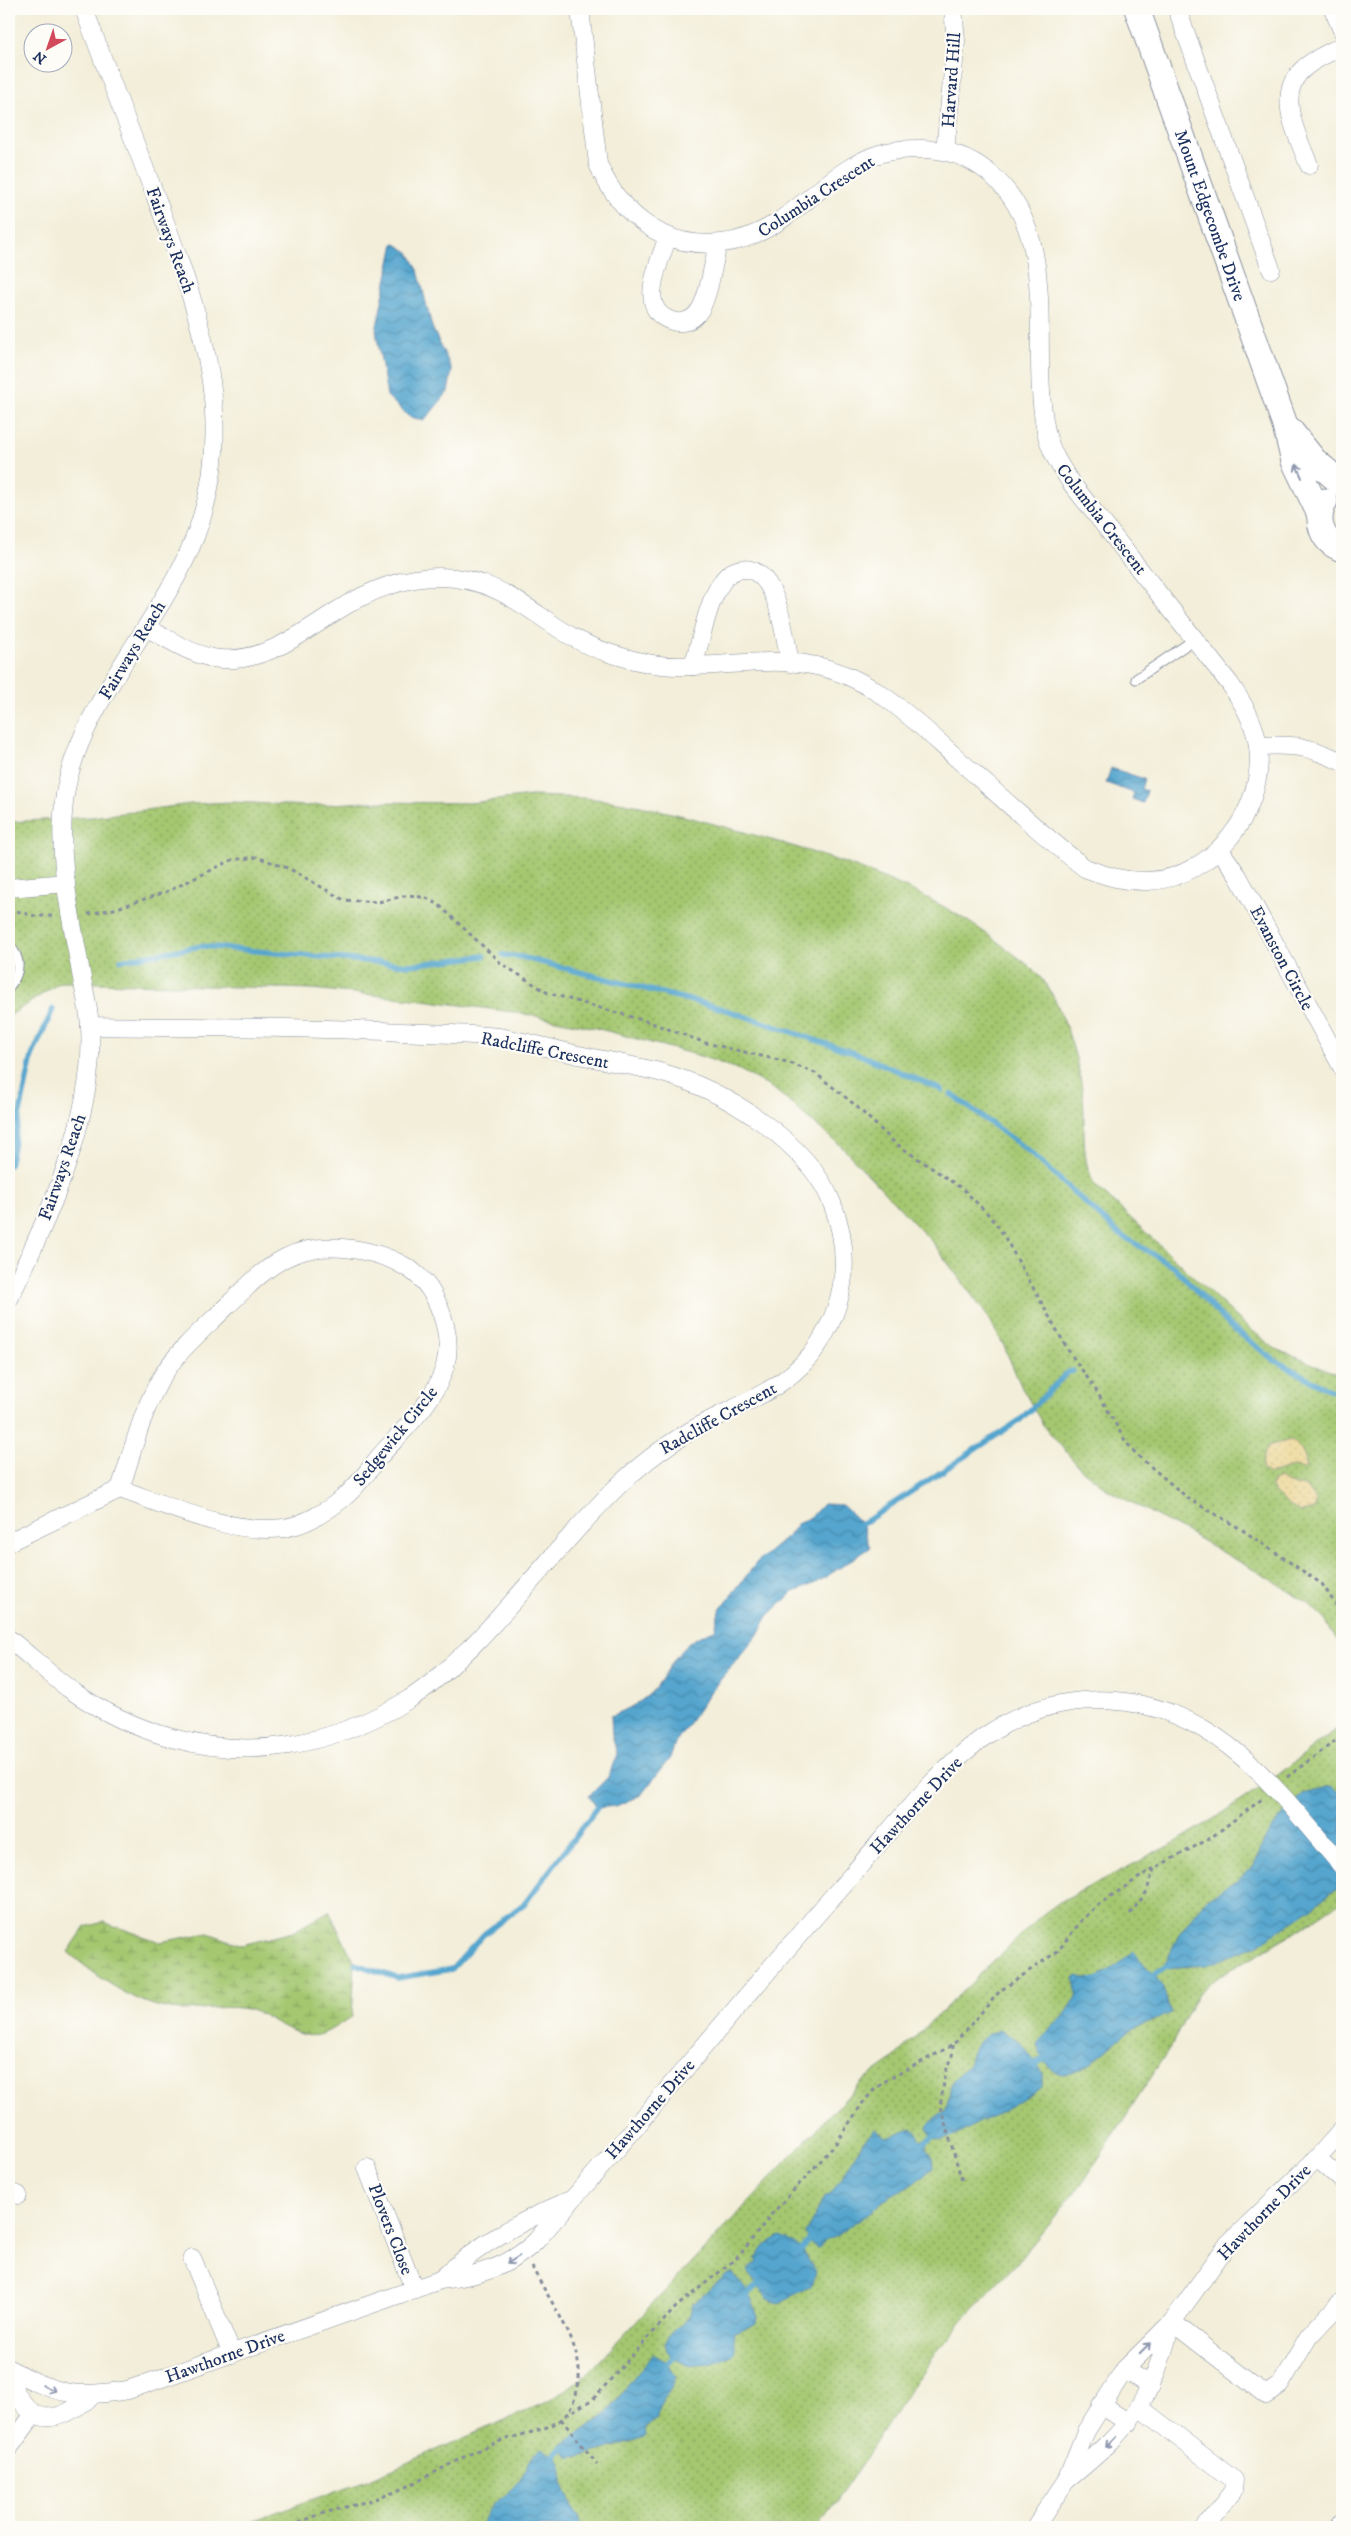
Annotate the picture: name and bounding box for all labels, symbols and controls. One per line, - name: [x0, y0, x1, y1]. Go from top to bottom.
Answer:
- north arrow: [22, 22, 72, 72]
- street label: Harvard Hill: [938, 31, 966, 128]
- text: N: [30, 46, 50, 68]
- street label: Mount Edgecombe Drive: [1169, 127, 1250, 304]
- street label: Columbia Crescent: [754, 151, 879, 243]
- street label: Fairways Reach: [141, 184, 200, 297]
- street label: Columbia Crescent: [1051, 460, 1152, 580]
- one-way arrow: [1293, 464, 1303, 479]
- street label: Fairways Reach: [95, 597, 171, 704]
- street label: Evanston Circle: [1244, 903, 1318, 1014]
- street label: Radcliffe Crescent: [479, 1028, 611, 1074]
- street label: Fairways Reach: [34, 1111, 92, 1224]
- street label: Radcliffe Crescent: [656, 1378, 781, 1460]
- street label: Sedgewick Circle: [349, 1382, 443, 1491]
- street label: Hawthorne Drive: [866, 1752, 968, 1859]
- street label: Hawthorne Drive: [601, 2055, 700, 2164]
- street label: Hawthorne Drive: [1213, 2160, 1316, 2265]
- street label: Plovers Close: [363, 2181, 418, 2278]
- one-way arrow: [506, 2255, 520, 2265]
- street label: Hawthorne Drive: [163, 2325, 288, 2389]
- one-way arrow: [1139, 2343, 1151, 2355]
- one-way arrow: [41, 2384, 56, 2394]
- one-way arrow: [1105, 2435, 1117, 2448]

